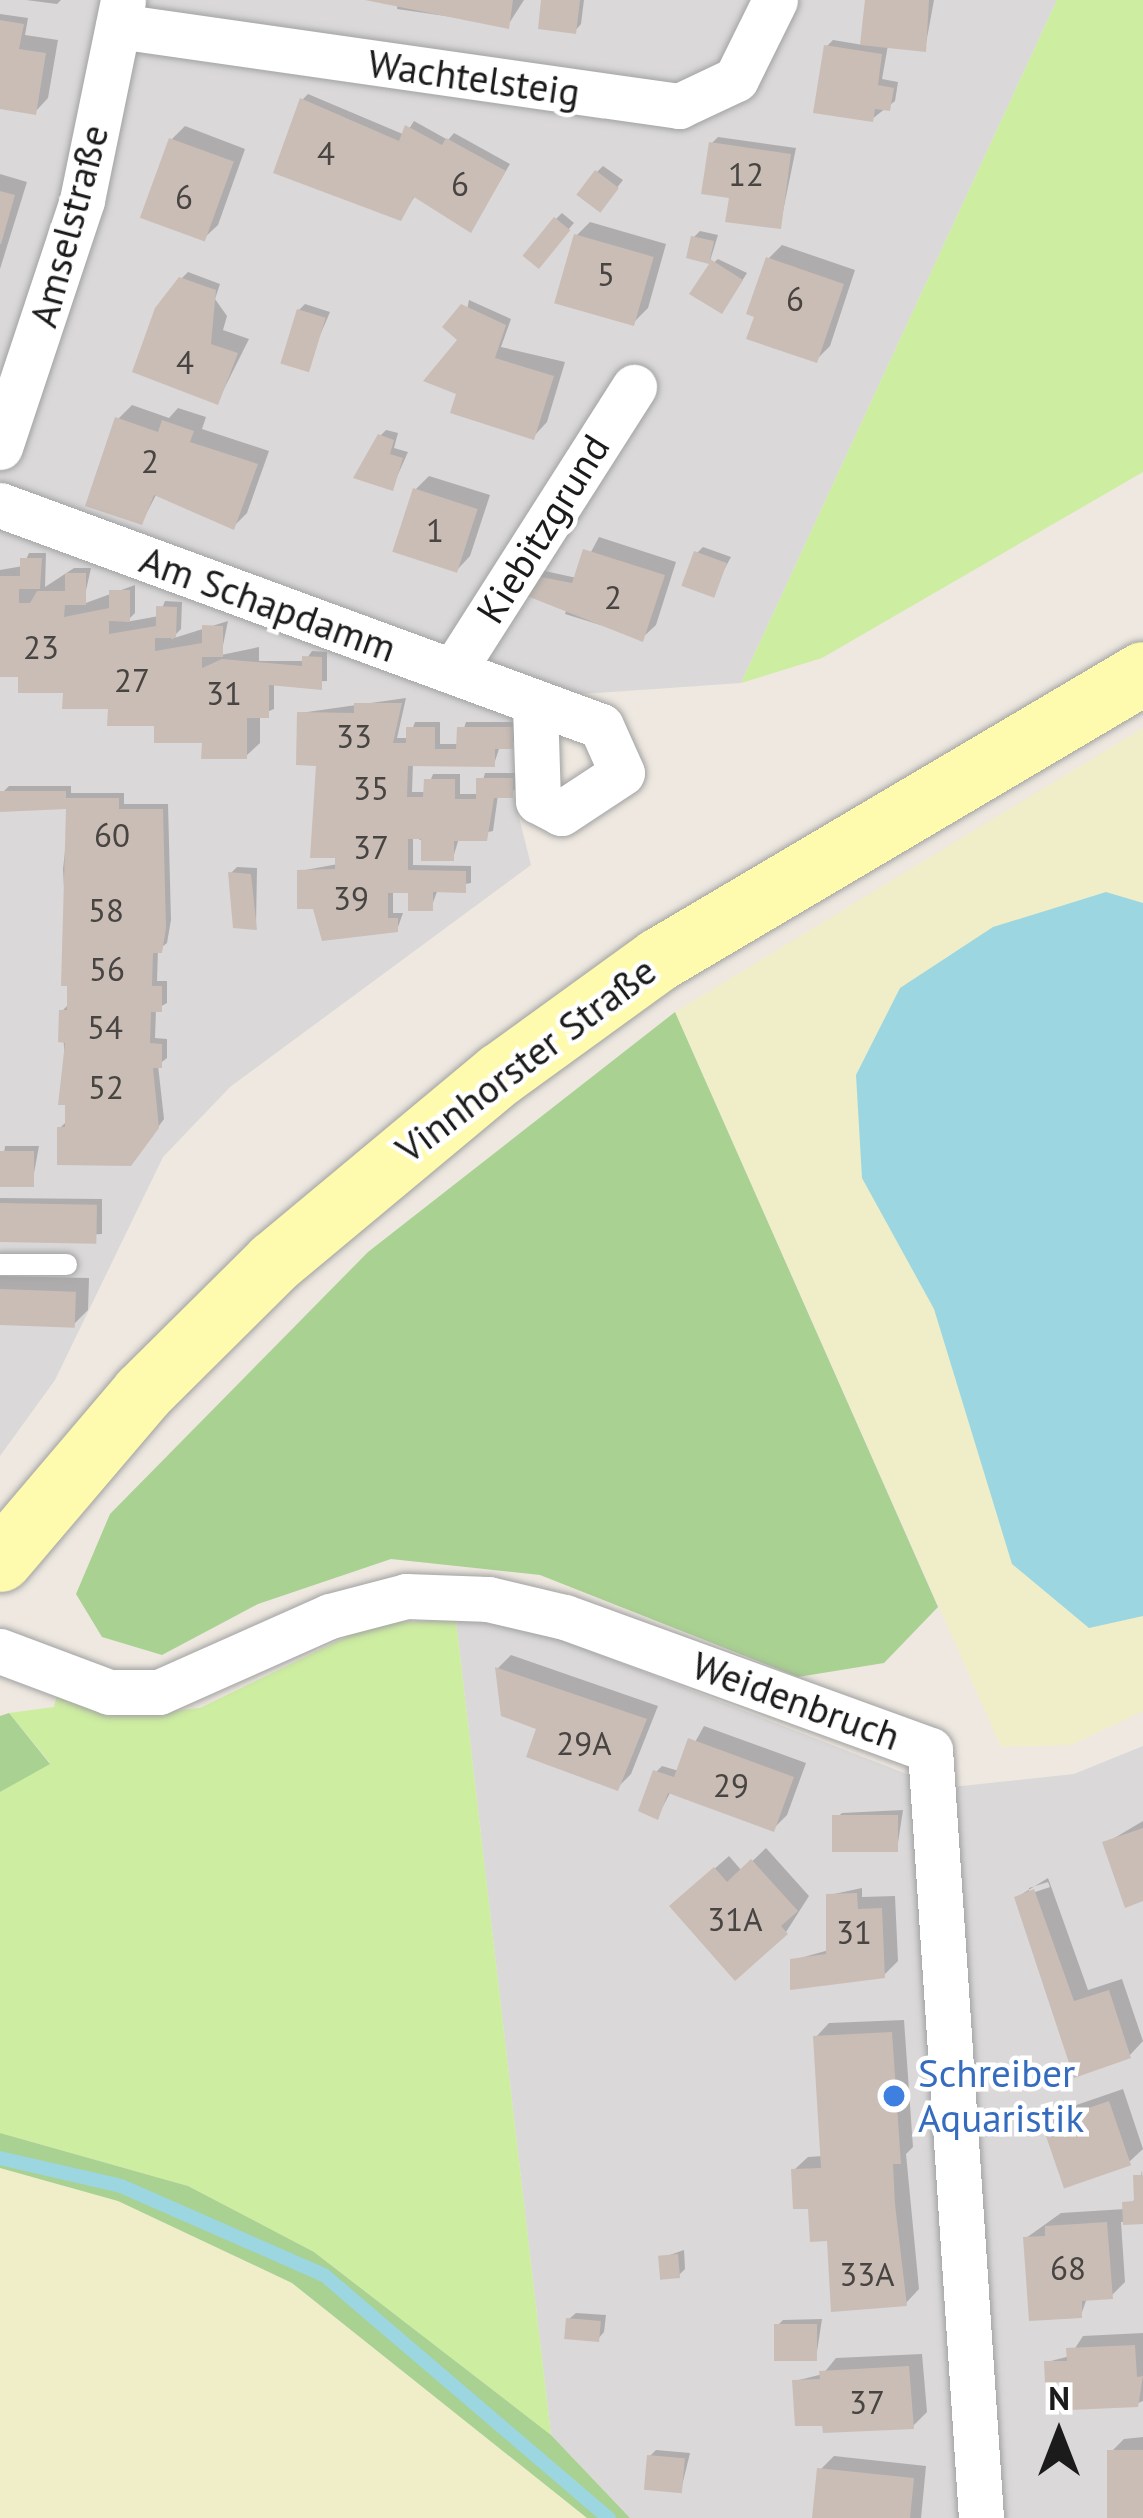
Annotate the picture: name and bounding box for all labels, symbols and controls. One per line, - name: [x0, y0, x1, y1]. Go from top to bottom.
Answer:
- street label: Wachtelsteig: [365, 40, 583, 116]
- street label: Amselstraße: [20, 120, 118, 332]
- house number: 4: [317, 133, 335, 173]
- house number: 12: [728, 154, 764, 194]
- house number: 6: [451, 164, 469, 204]
- house number: 6: [175, 177, 193, 217]
- house number: 5: [597, 254, 615, 294]
- house number: 6: [786, 279, 804, 319]
- house number: 4: [176, 342, 194, 382]
- street label: Kiebitzgrund: [467, 426, 619, 632]
- house number: 2: [141, 441, 159, 481]
- house number: 1: [426, 510, 444, 550]
- street label: Am Schapdamm: [134, 536, 402, 672]
- house number: 2: [604, 577, 622, 617]
- house number: 23: [23, 627, 59, 667]
- house number: 27: [114, 660, 150, 700]
- house number: 31: [206, 673, 242, 713]
- house number: 33: [336, 716, 372, 756]
- house number: 35: [353, 768, 389, 808]
- house number: 60: [94, 815, 130, 855]
- house number: 37: [353, 827, 389, 867]
- house number: 39: [333, 878, 369, 918]
- house number: 58: [88, 890, 124, 930]
- street label: Vinnhorster Straße: [387, 947, 665, 1173]
- house number: 56: [89, 949, 125, 989]
- house number: 54: [87, 1007, 123, 1047]
- house number: 52: [88, 1067, 124, 1107]
- street label: Weidenbruch: [686, 1642, 906, 1760]
- house number: 29A: [556, 1723, 612, 1763]
- house number: 29: [713, 1765, 749, 1805]
- house number: 31A: [707, 1899, 763, 1939]
- house number: 31: [836, 1912, 872, 1952]
- place label: Schreiber Aquaristik: [918, 2051, 1084, 2142]
- marker: Schreiber Aquaristik: [881, 2083, 907, 2109]
- house number: 68: [1050, 2248, 1086, 2288]
- house number: 33A: [839, 2254, 895, 2294]
- north arrow: [999, 2374, 1119, 2494]
- text: N: [1048, 2376, 1070, 2419]
- house number: 37: [849, 2382, 885, 2422]

